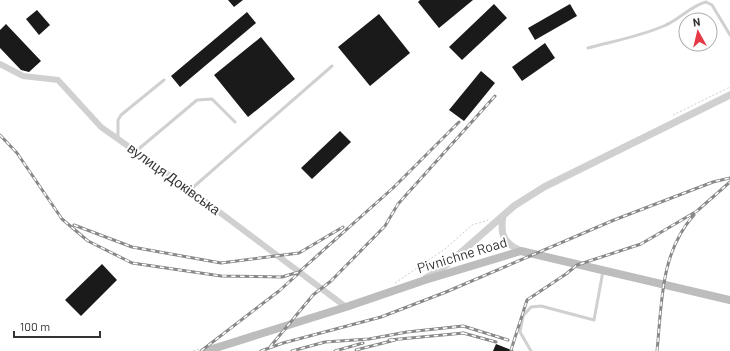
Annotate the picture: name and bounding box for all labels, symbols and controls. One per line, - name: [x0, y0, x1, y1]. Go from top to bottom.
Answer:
- north arrow: [678, 12, 718, 52]
- text: N: [692, 15, 701, 29]
- street label: вулиця Доківська: [125, 139, 224, 218]
- street label: Pivnichne Road: [415, 233, 509, 276]
- scale bar: [14, 313, 100, 339]
- text: 100 m: [20, 319, 50, 333]

